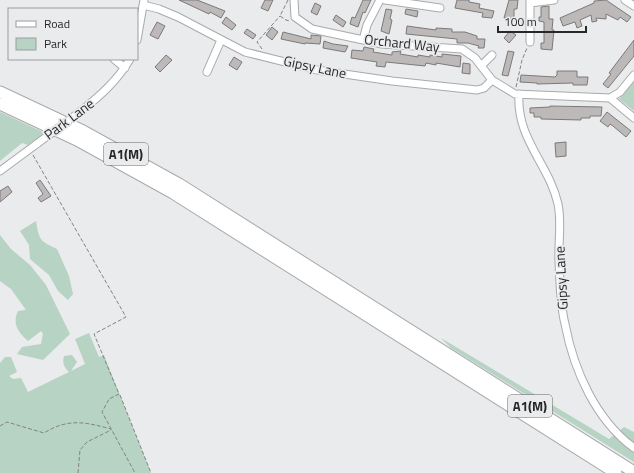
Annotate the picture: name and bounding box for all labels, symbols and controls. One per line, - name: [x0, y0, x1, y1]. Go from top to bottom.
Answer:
- legend: [8, 8, 138, 60]
- scale bar: [498, 8, 586, 34]
- text: 100 m: [504, 12, 537, 31]
- text: Road: [44, 14, 70, 33]
- street label: Orchard Way: [363, 28, 441, 57]
- text: Park: [44, 34, 67, 53]
- street label: Gipsy Lane: [282, 50, 348, 83]
- street label: Park Lane: [39, 93, 98, 144]
- road number: A1(M): [104, 143, 148, 165]
- street label: Gipsy Lane: [548, 246, 573, 310]
- road number: A1(M): [508, 395, 552, 417]

